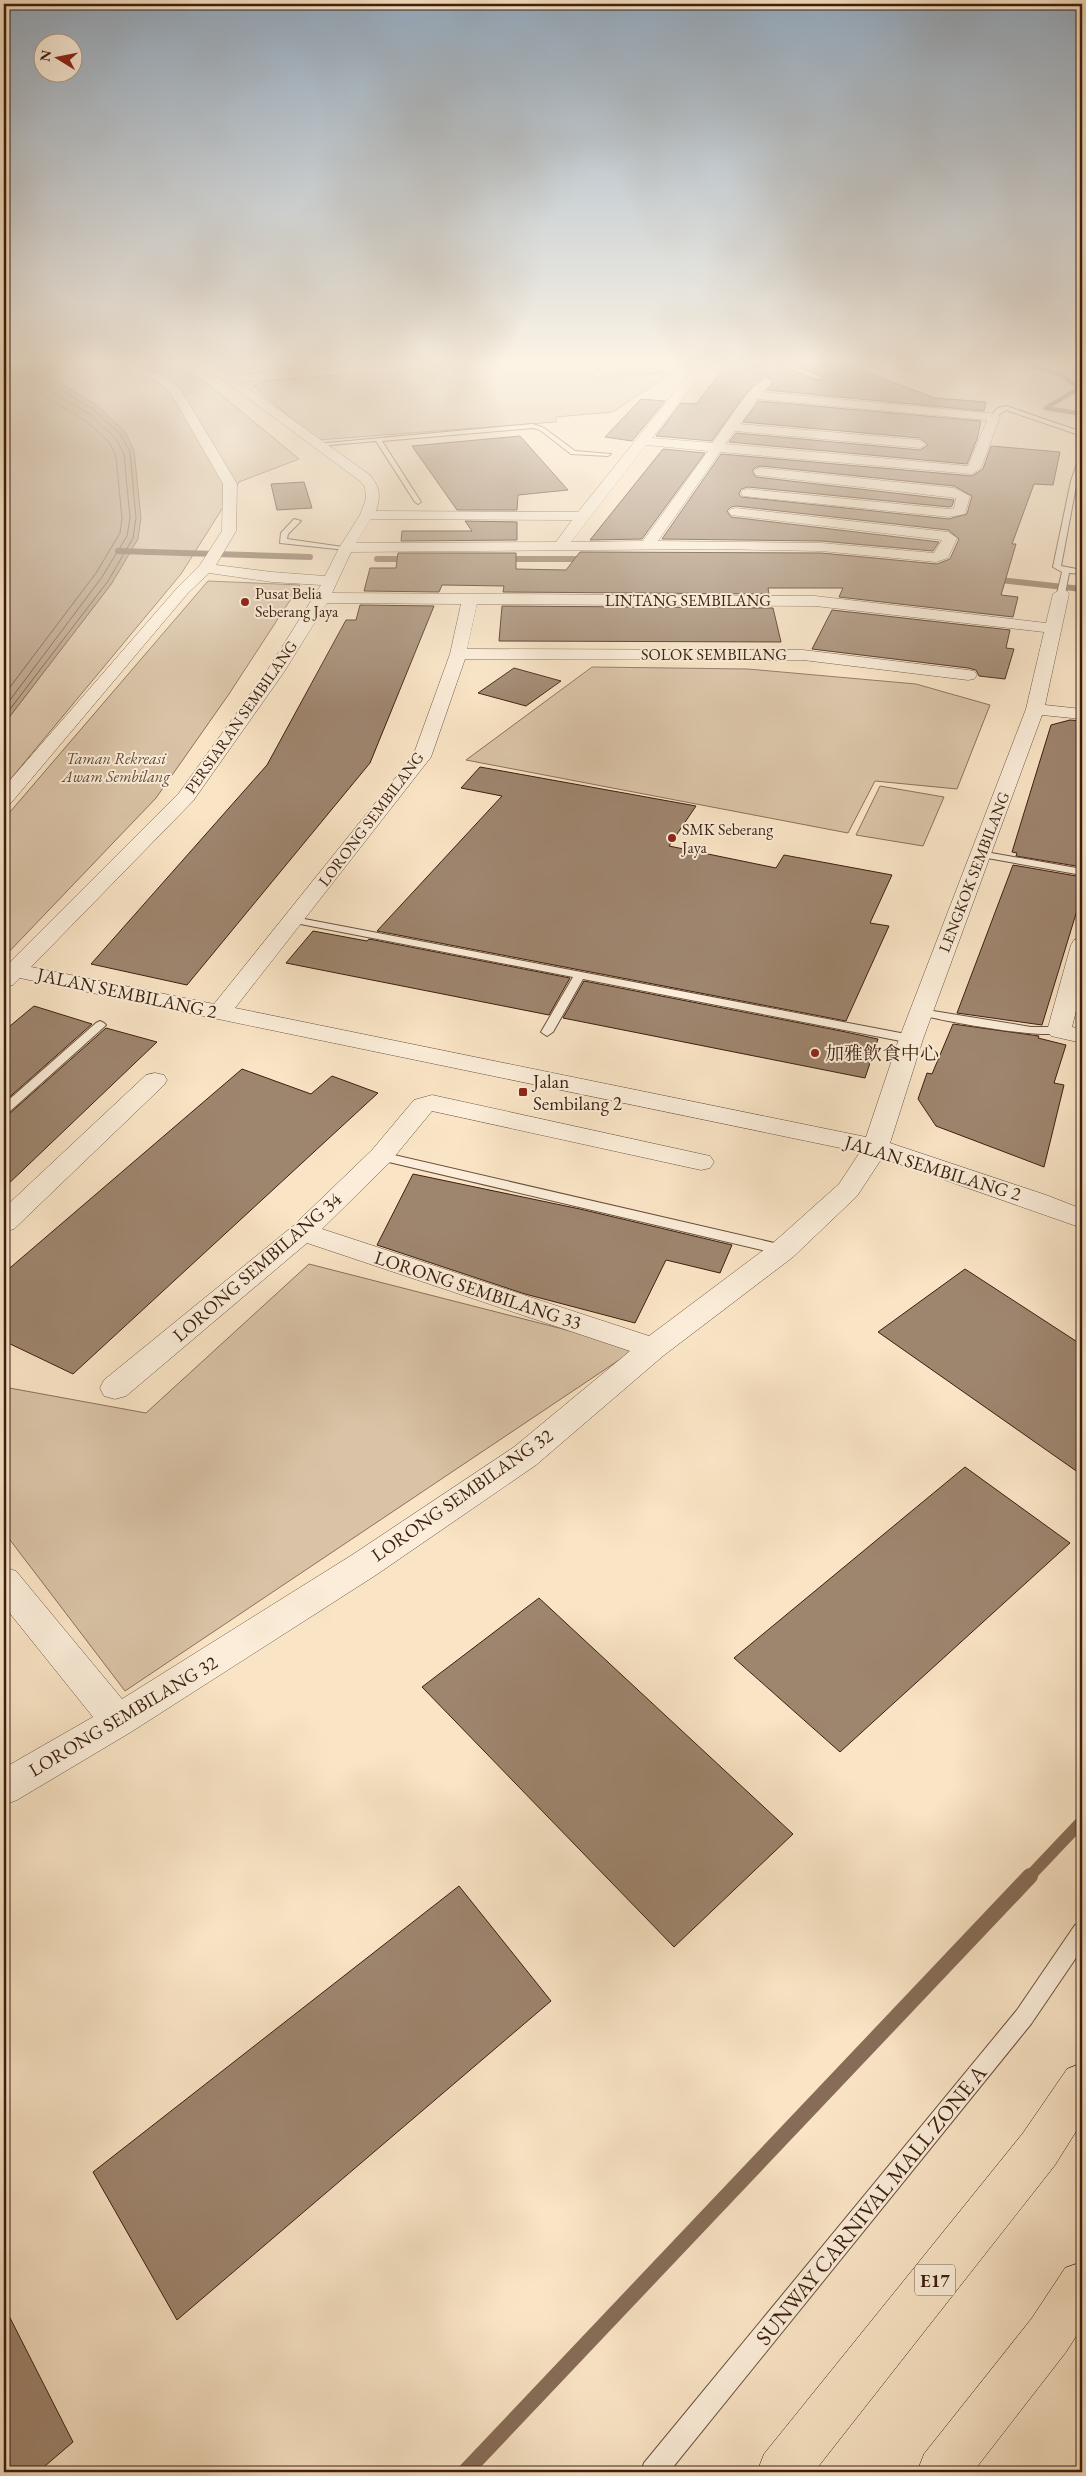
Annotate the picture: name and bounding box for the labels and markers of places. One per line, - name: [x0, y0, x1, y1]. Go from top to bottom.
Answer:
- place label: Pusat Belia Seberang Jaya: [255, 583, 339, 622]
- marker: Pusat Belia Seberang Jaya: [239, 596, 251, 608]
- place label: SMK Seberang Jaya: [680, 819, 774, 858]
- marker: SMK Seberang Jaya: [666, 832, 678, 844]
- place label: 加雅飲食中心: [825, 1041, 939, 1066]
- marker: 加雅飲食中心: [809, 1047, 821, 1059]
- place label: Jalan Sembilang 2: [531, 1069, 622, 1116]
- marker: Jalan Sembilang 2: [517, 1086, 529, 1098]

